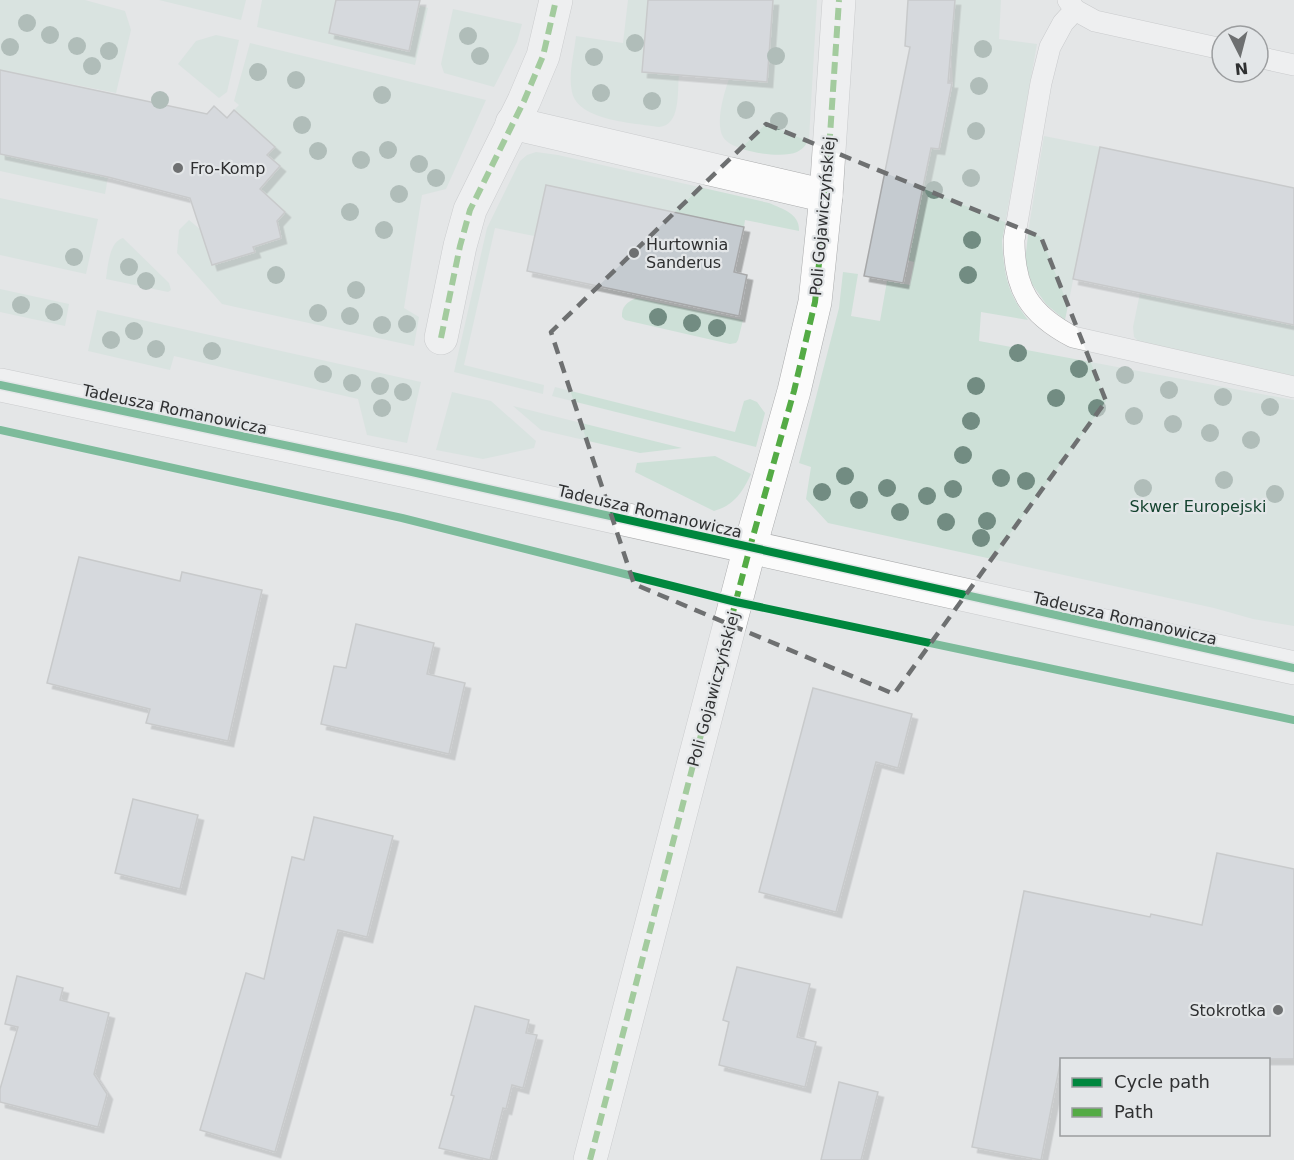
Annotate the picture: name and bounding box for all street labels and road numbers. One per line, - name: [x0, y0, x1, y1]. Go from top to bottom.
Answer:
- street label: Poli Gojawiczyńskiej: [806, 136, 839, 297]
- street label: Tadeusza Romanowicza: [80, 380, 269, 438]
- street label: Tadeusza Romanowicza: [555, 481, 744, 542]
- street label: Tadeusza Romanowicza: [1030, 588, 1219, 649]
- street label: Poli Gojawiczyńskiej: [684, 609, 743, 769]

